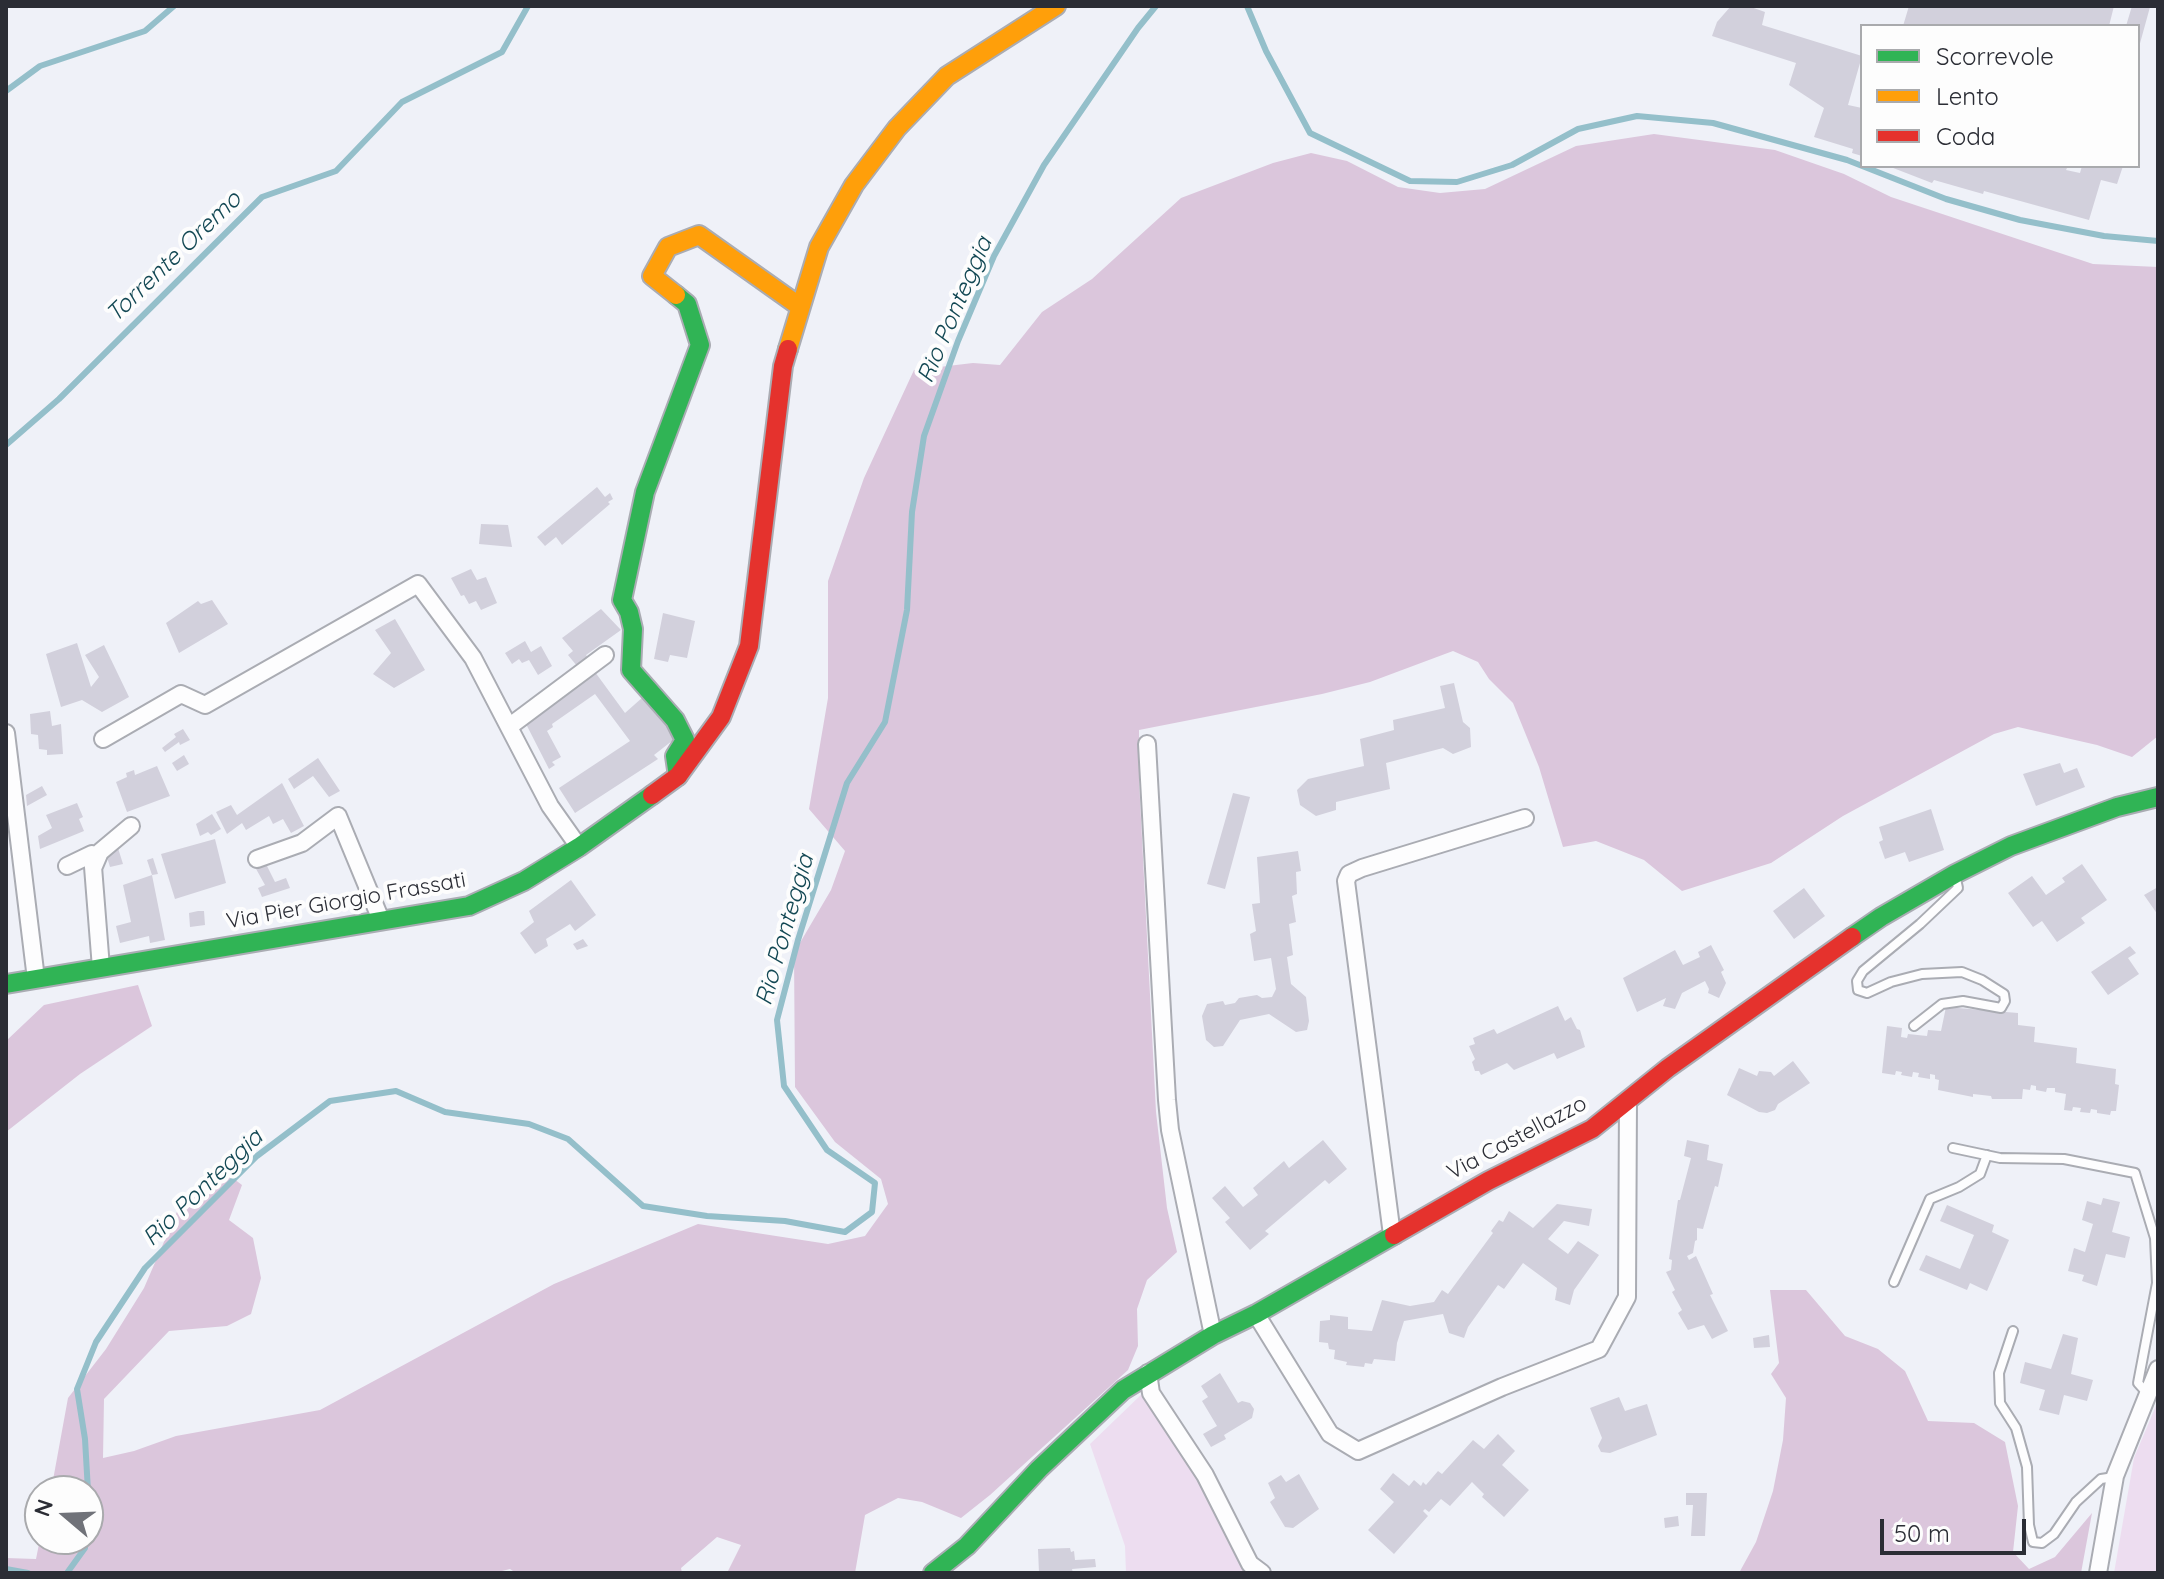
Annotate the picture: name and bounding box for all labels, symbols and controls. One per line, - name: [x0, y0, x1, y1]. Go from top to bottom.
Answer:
- legend: [1860, 24, 2140, 168]
- text: Scorrevole: [1936, 41, 2054, 71]
- text: Lento: [1936, 81, 1999, 111]
- text: Coda: [1936, 121, 1995, 151]
- water label: Torrente Oremo: [100, 185, 248, 329]
- water label: Rio Ponteggia: [911, 233, 999, 387]
- water label: Rio Ponteggia: [750, 851, 820, 1009]
- street label: Via Pier Giorgio Frassati: [224, 867, 468, 935]
- street label: Via Castellazzo: [1443, 1090, 1591, 1186]
- water label: Rio Ponteggia: [137, 1124, 269, 1252]
- north arrow: [24, 1475, 104, 1555]
- text: N: [27, 1496, 59, 1520]
- scale bar: [1884, 1503, 2030, 1553]
- text: 50 m: [1894, 1518, 1950, 1548]

